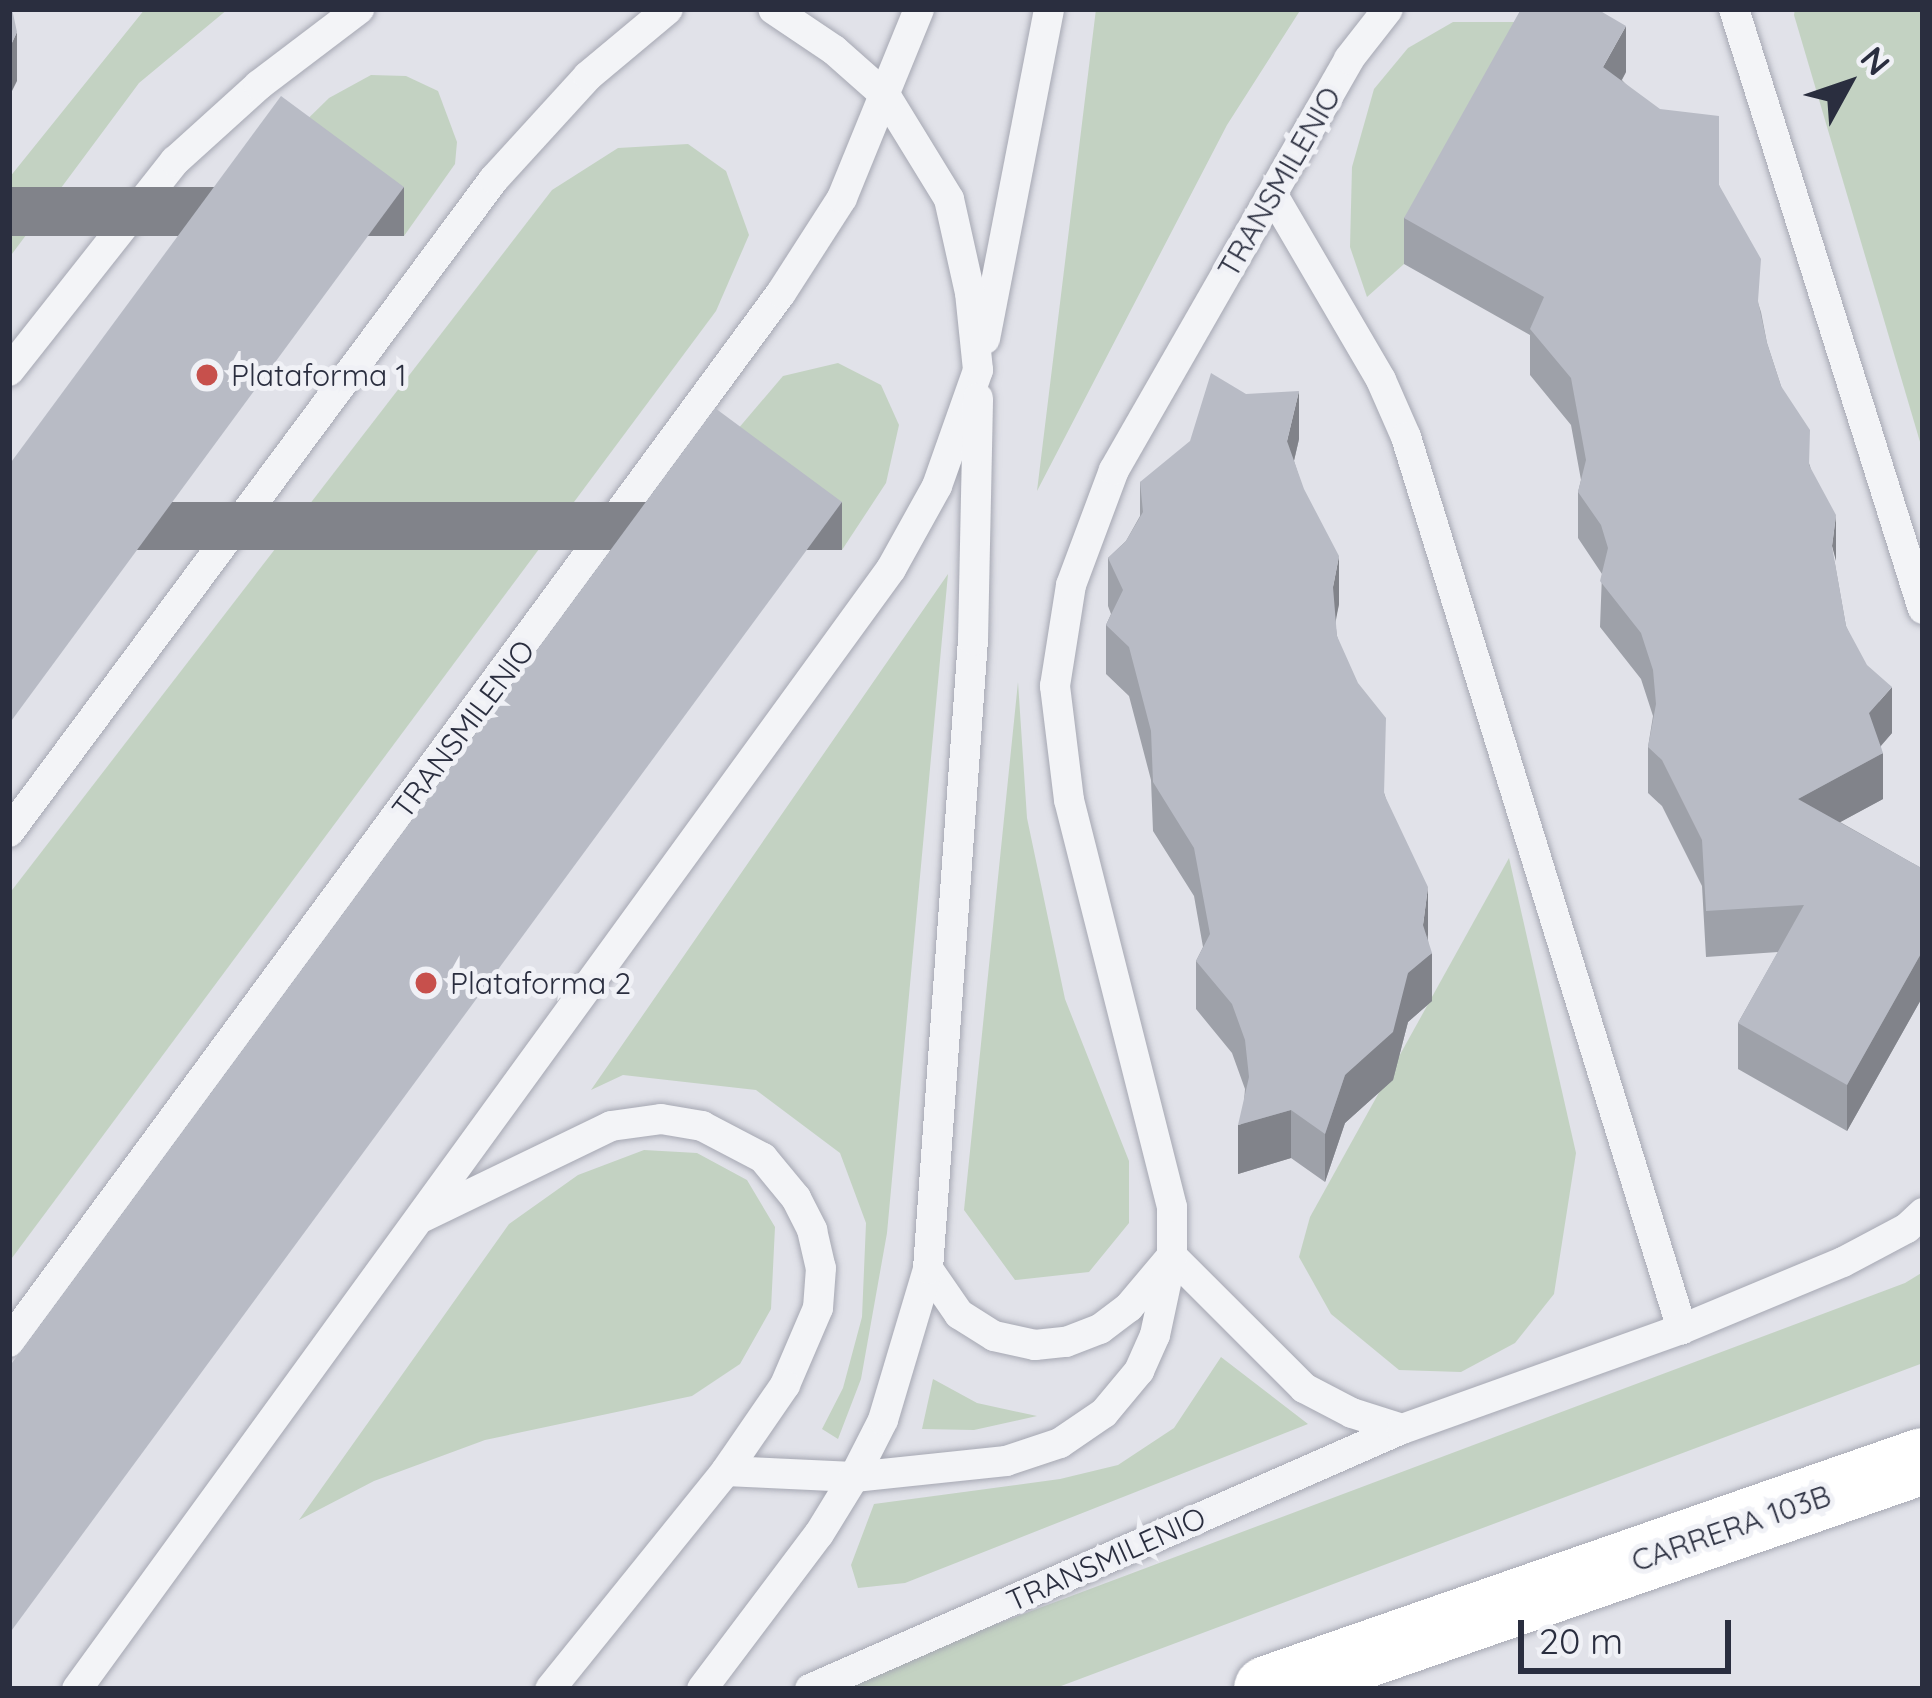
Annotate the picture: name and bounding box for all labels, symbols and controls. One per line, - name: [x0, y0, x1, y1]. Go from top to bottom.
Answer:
- north arrow: [1788, 24, 1908, 144]
- text: N: [1852, 38, 1899, 83]
- street label: TRANSMILENIO: [1210, 80, 1348, 284]
- place label: Plataforma 1: [231, 357, 406, 393]
- marker: Plataforma 1: [194, 362, 220, 388]
- street label: TRANSMILENIO: [384, 633, 542, 825]
- place label: Plataforma 2: [450, 965, 631, 1001]
- marker: Plataforma 2: [413, 970, 439, 996]
- street label: CARRERA 103B: [1627, 1477, 1835, 1579]
- street label: TRANSMILENIO: [1001, 1499, 1211, 1619]
- scale bar: [1524, 1596, 1737, 1670]
- text: 20 m: [1539, 1618, 1623, 1663]

